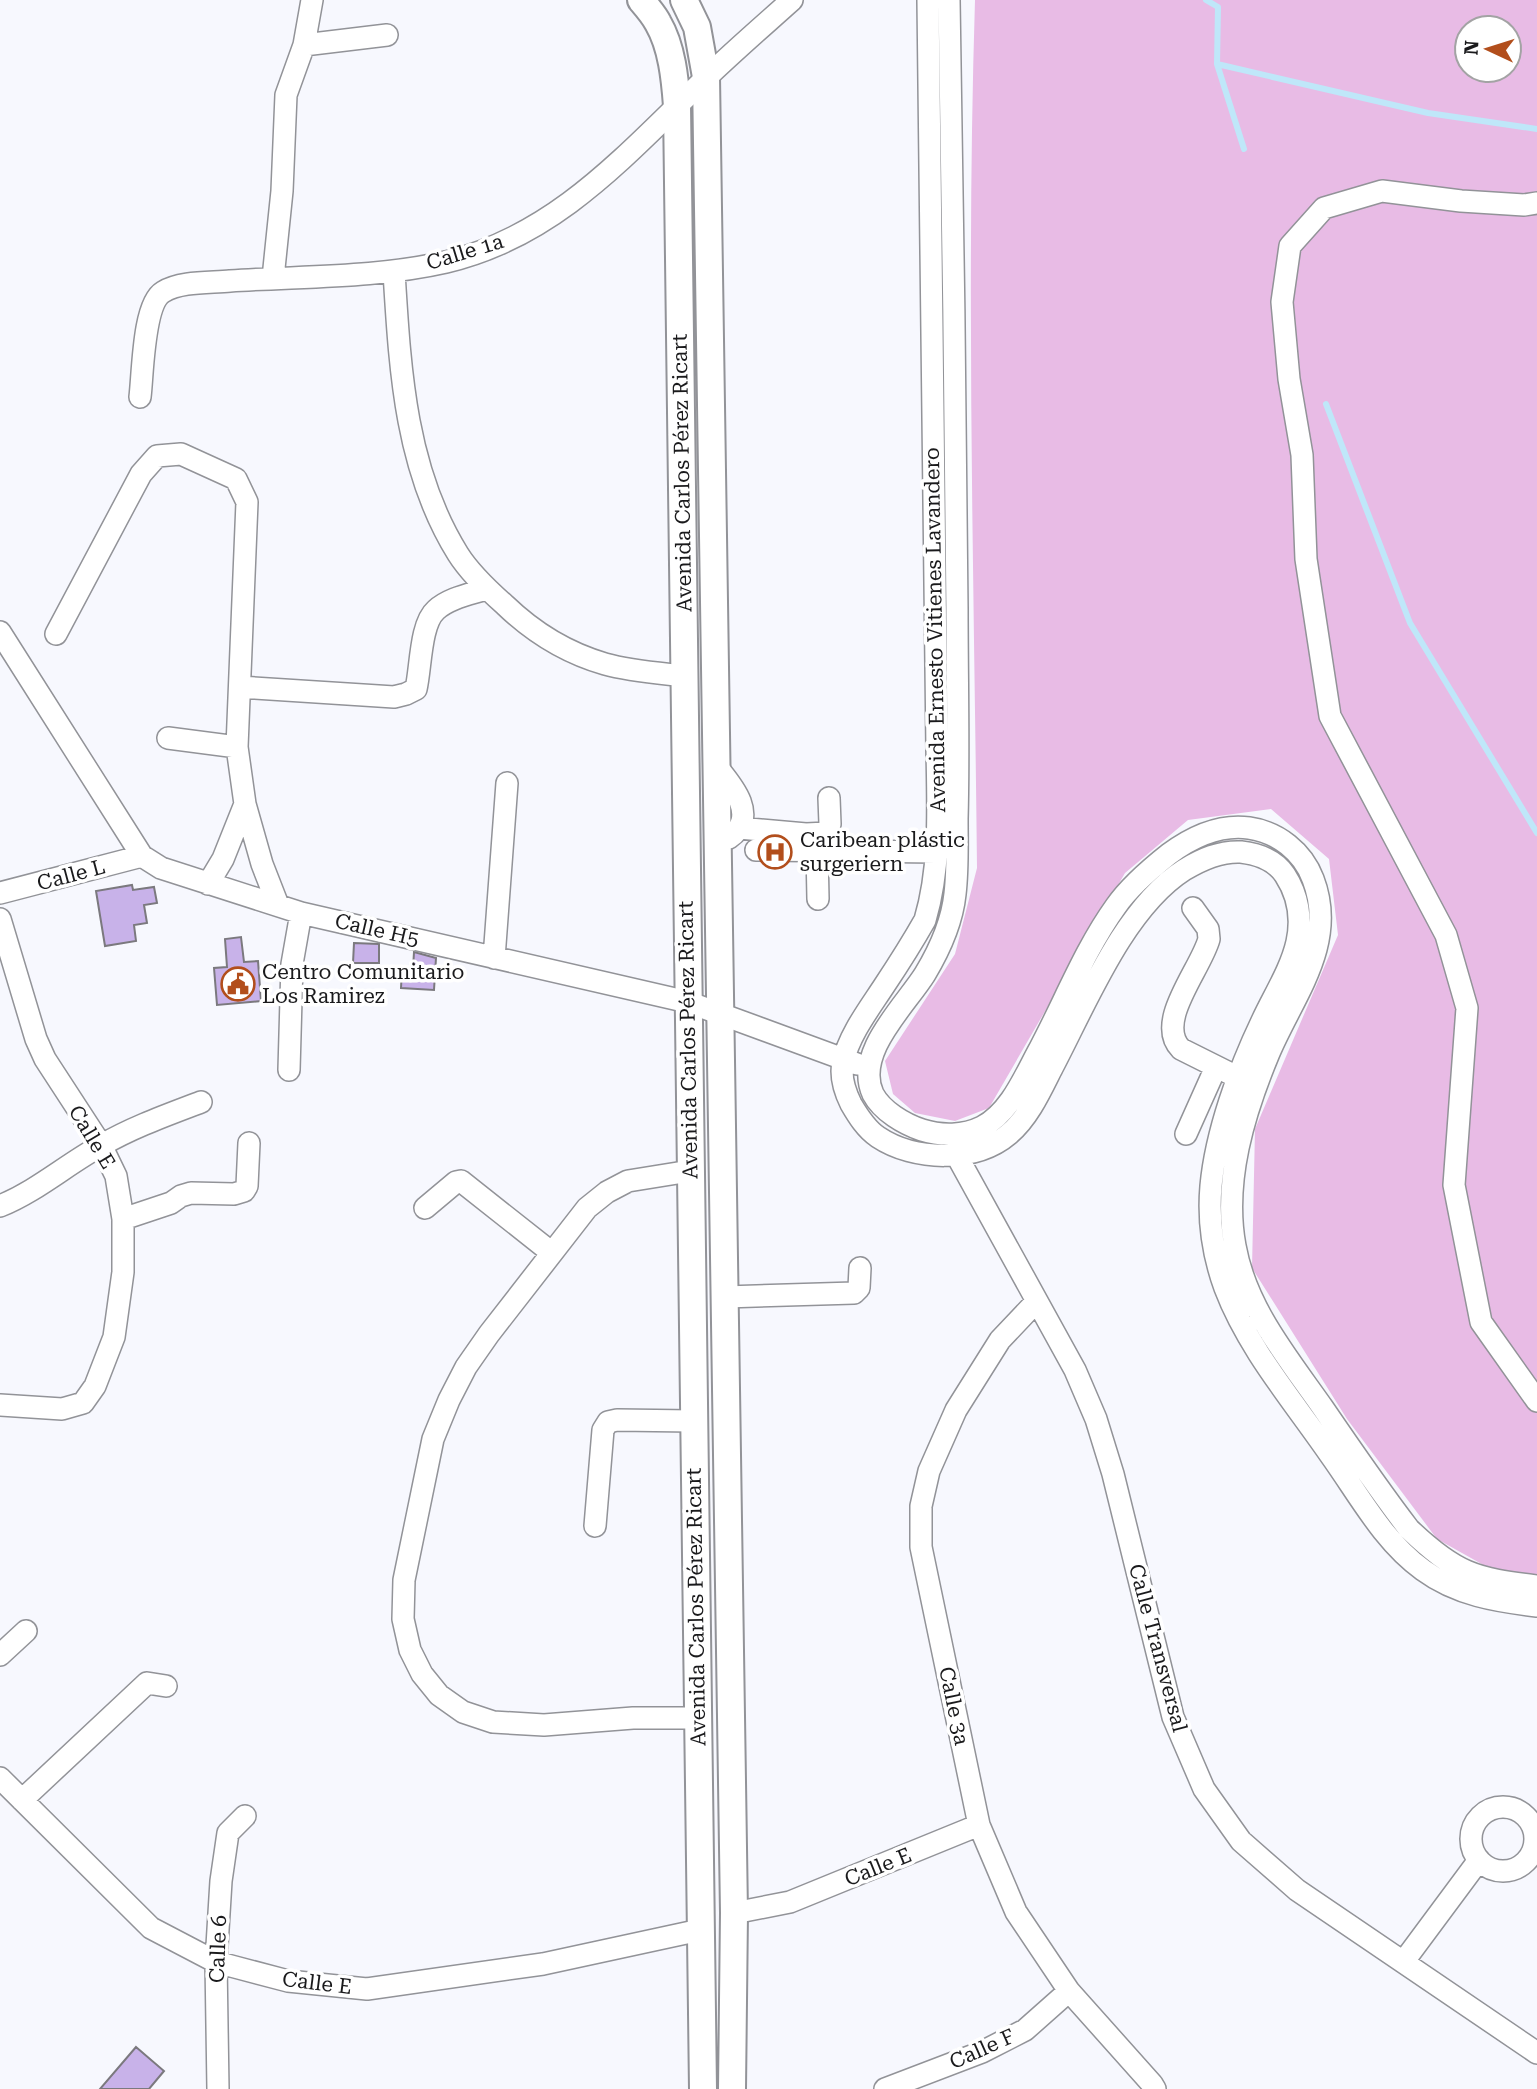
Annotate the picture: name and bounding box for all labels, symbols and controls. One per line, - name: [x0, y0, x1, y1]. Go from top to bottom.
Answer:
- north arrow: [1453, 14, 1523, 84]
- text: N: [1460, 39, 1484, 56]
- street label: Calle 1a: [424, 229, 507, 275]
- street label: Avenida Carlos Pérez Ricart: [668, 334, 696, 612]
- street label: Avenida Ernesto Vitienes Lavandero: [920, 447, 950, 813]
- place label: Caribean plástic surgeriern: [800, 828, 965, 876]
- hospital icon: Caribean plástic surgeriern: [756, 833, 794, 871]
- street label: Calle L: [34, 854, 108, 896]
- street label: Avenida Carlos Pérez Ricart: [674, 901, 702, 1179]
- street label: Calle H5: [333, 909, 421, 951]
- place label: Centro Comunitario Los Ramirez: [262, 960, 464, 1008]
- public building icon: Centro Comunitario Los Ramirez: [219, 965, 257, 1003]
- street label: Calle E: [64, 1101, 120, 1173]
- street label: Avenida Carlos Pérez Ricart: [682, 1468, 710, 1746]
- street label: Calle Transversal: [1124, 1561, 1192, 1735]
- street label: Calle 3a: [934, 1665, 974, 1748]
- street label: Calle E: [841, 1843, 915, 1891]
- street label: Calle 6: [205, 1915, 231, 1983]
- street label: Calle E: [281, 1967, 353, 1999]
- street label: Calle F: [946, 2024, 1018, 2074]

